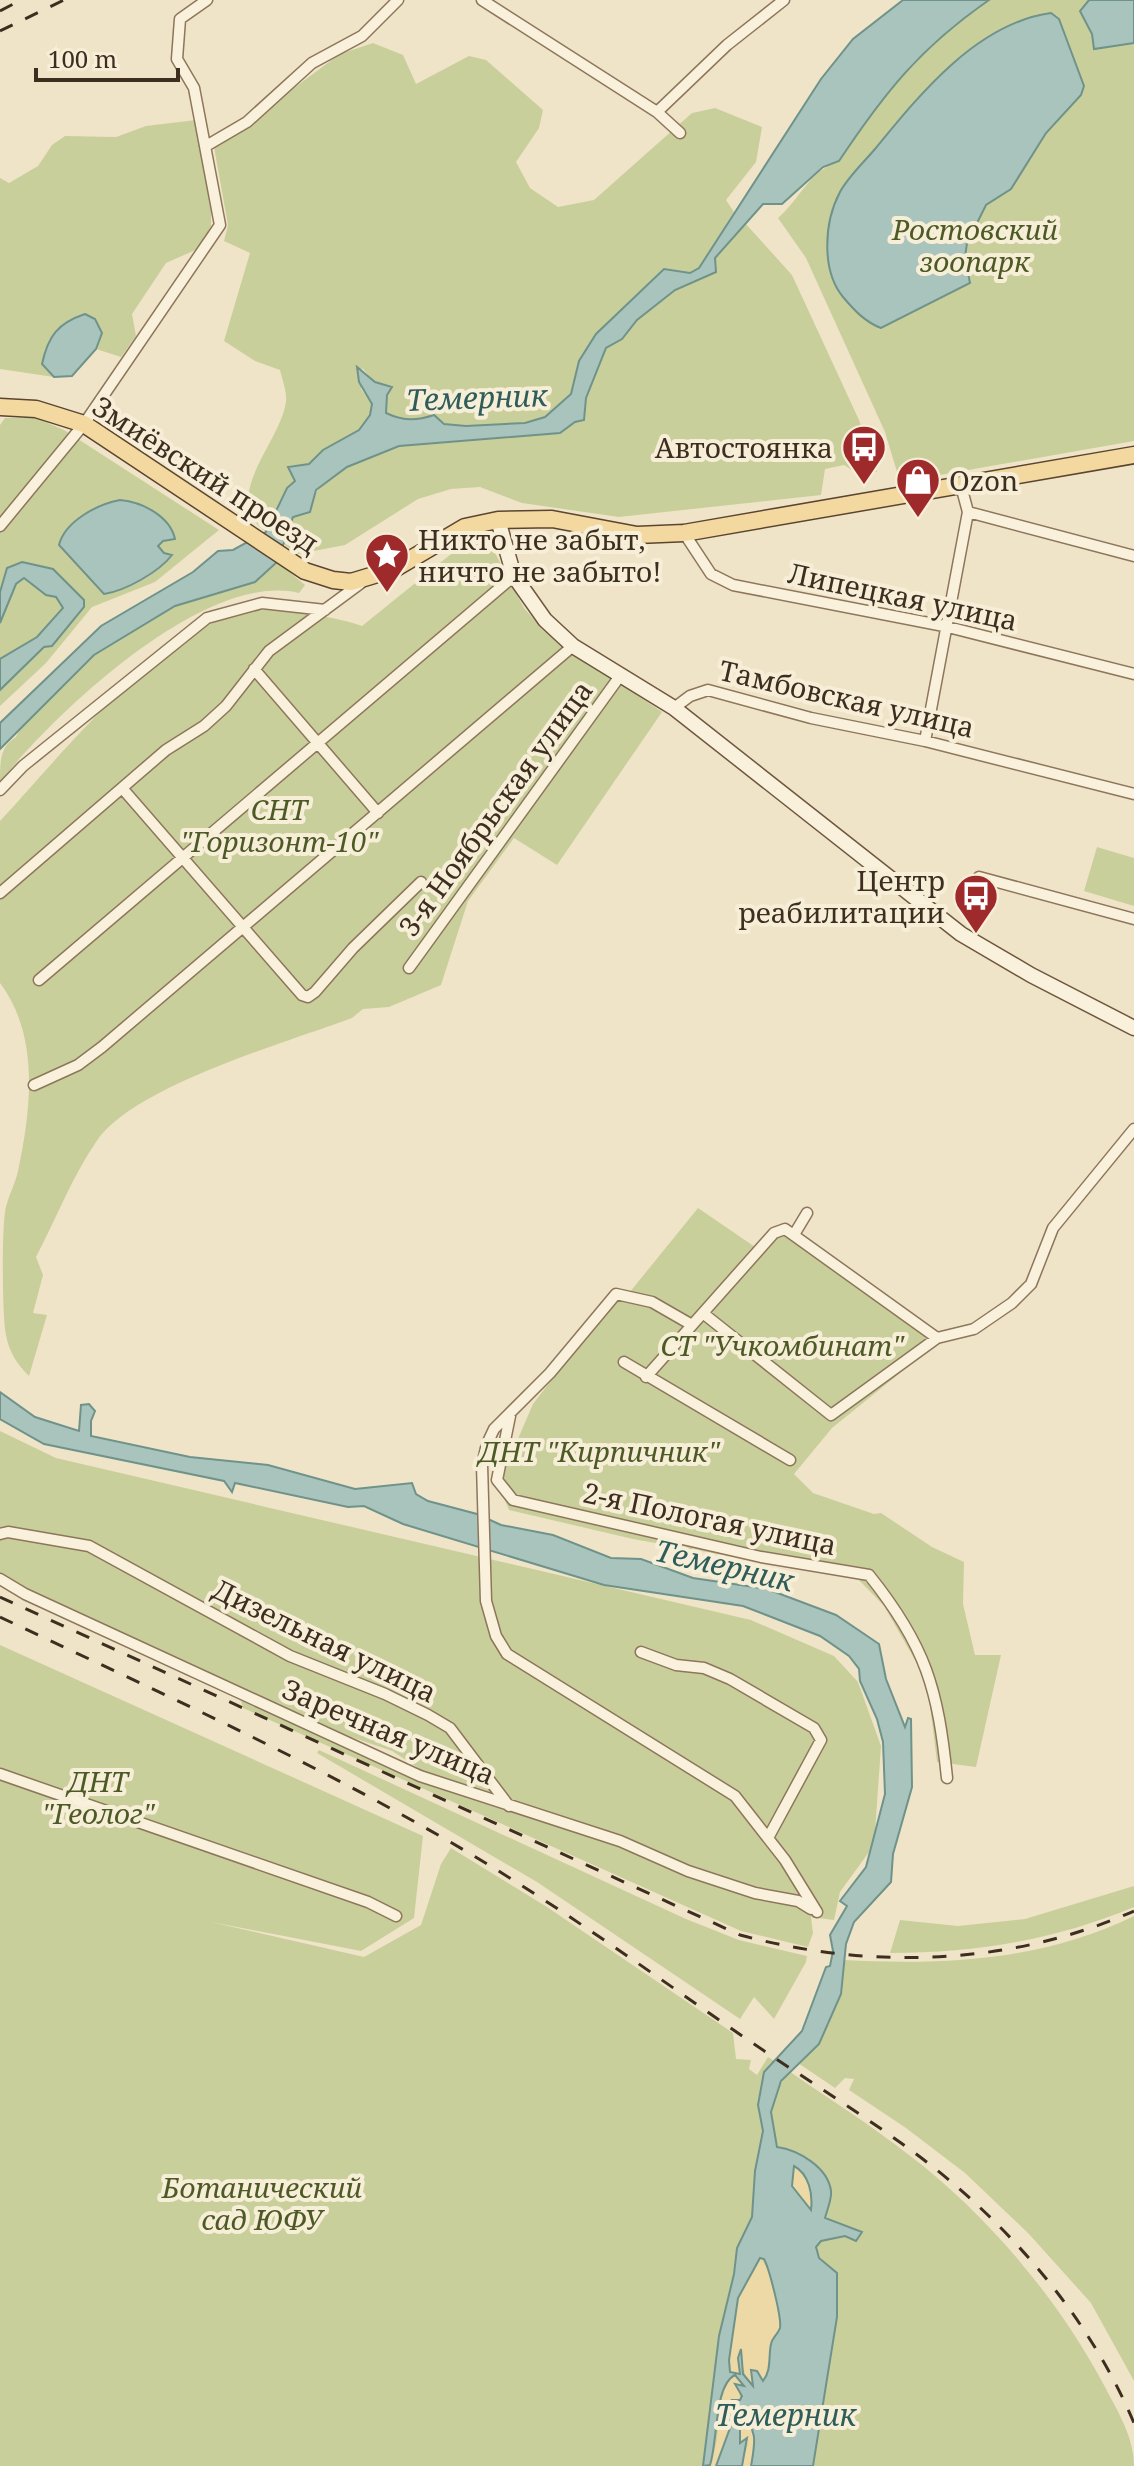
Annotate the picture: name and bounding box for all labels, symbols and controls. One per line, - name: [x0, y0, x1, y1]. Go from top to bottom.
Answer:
- scale bar: [36, 32, 178, 82]
- text: 100 m: [48, 42, 117, 75]
- park label: Ростовский зоопарк: [891, 210, 1058, 280]
- water label: Темерник: [405, 374, 549, 420]
- street label: Змиёвский проезд: [86, 387, 326, 561]
- bus stop icon: Автостоянка: [840, 423, 888, 486]
- place label: Автостоянка: [655, 428, 833, 466]
- shop icon: Ozon: [894, 456, 942, 519]
- place label: Ozon: [949, 461, 1018, 499]
- place label: Никто не забыт, ничто не забыто!: [418, 520, 662, 590]
- place icon: Никто не забыт, ничто не забыто!: [363, 531, 411, 594]
- street label: Липецкая улица: [785, 553, 1021, 639]
- street label: Тамбовская улица: [716, 650, 978, 746]
- street label: 3-я Ноябрьская улица: [389, 673, 601, 943]
- park label: СНТ "Горизонт-10": [180, 790, 379, 860]
- place label: Центр реабилитации: [738, 861, 945, 931]
- bus stop icon: Центр реабилитации: [952, 872, 1000, 935]
- park label: СТ "Учкомбинат": [660, 1326, 905, 1364]
- park label: ДНТ "Кирпичник": [476, 1432, 721, 1470]
- street label: 2-я Пологая улица: [580, 1473, 840, 1563]
- water label: Темерник: [651, 1529, 799, 1601]
- street label: Дизельная улица: [207, 1569, 443, 1711]
- street label: Заречная улица: [277, 1669, 501, 1793]
- park label: ДНТ "Геолог": [42, 1762, 156, 1832]
- park label: Ботанический сад ЮФУ: [161, 2168, 363, 2238]
- water label: Темерник: [715, 2394, 858, 2435]

